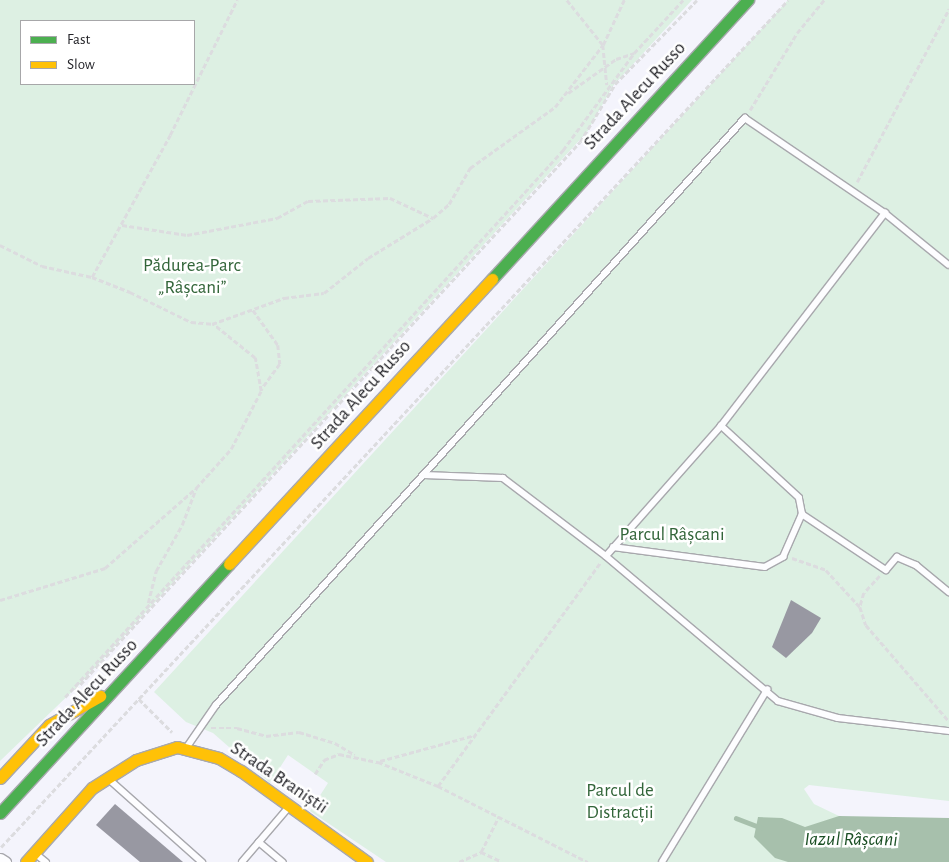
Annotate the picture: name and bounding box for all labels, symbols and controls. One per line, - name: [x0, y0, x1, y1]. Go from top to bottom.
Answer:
- legend: [20, 20, 195, 85]
- text: Fast: [67, 32, 90, 47]
- street label: Strada Alecu Russo: [579, 37, 691, 155]
- text: Slow: [67, 57, 95, 72]
- park label: Pădurea-Parc „Râșcani”: [143, 255, 241, 299]
- street label: Strada Alecu Russo: [306, 336, 416, 454]
- park label: Parcul Râșcani: [619, 524, 725, 546]
- street label: Strada Alecu Russo: [31, 634, 143, 752]
- street label: Strada Braniștii: [226, 737, 332, 819]
- park label: Parcul de Distracții: [586, 780, 654, 824]
- water label: Iazul Râșcani: [804, 827, 898, 851]

